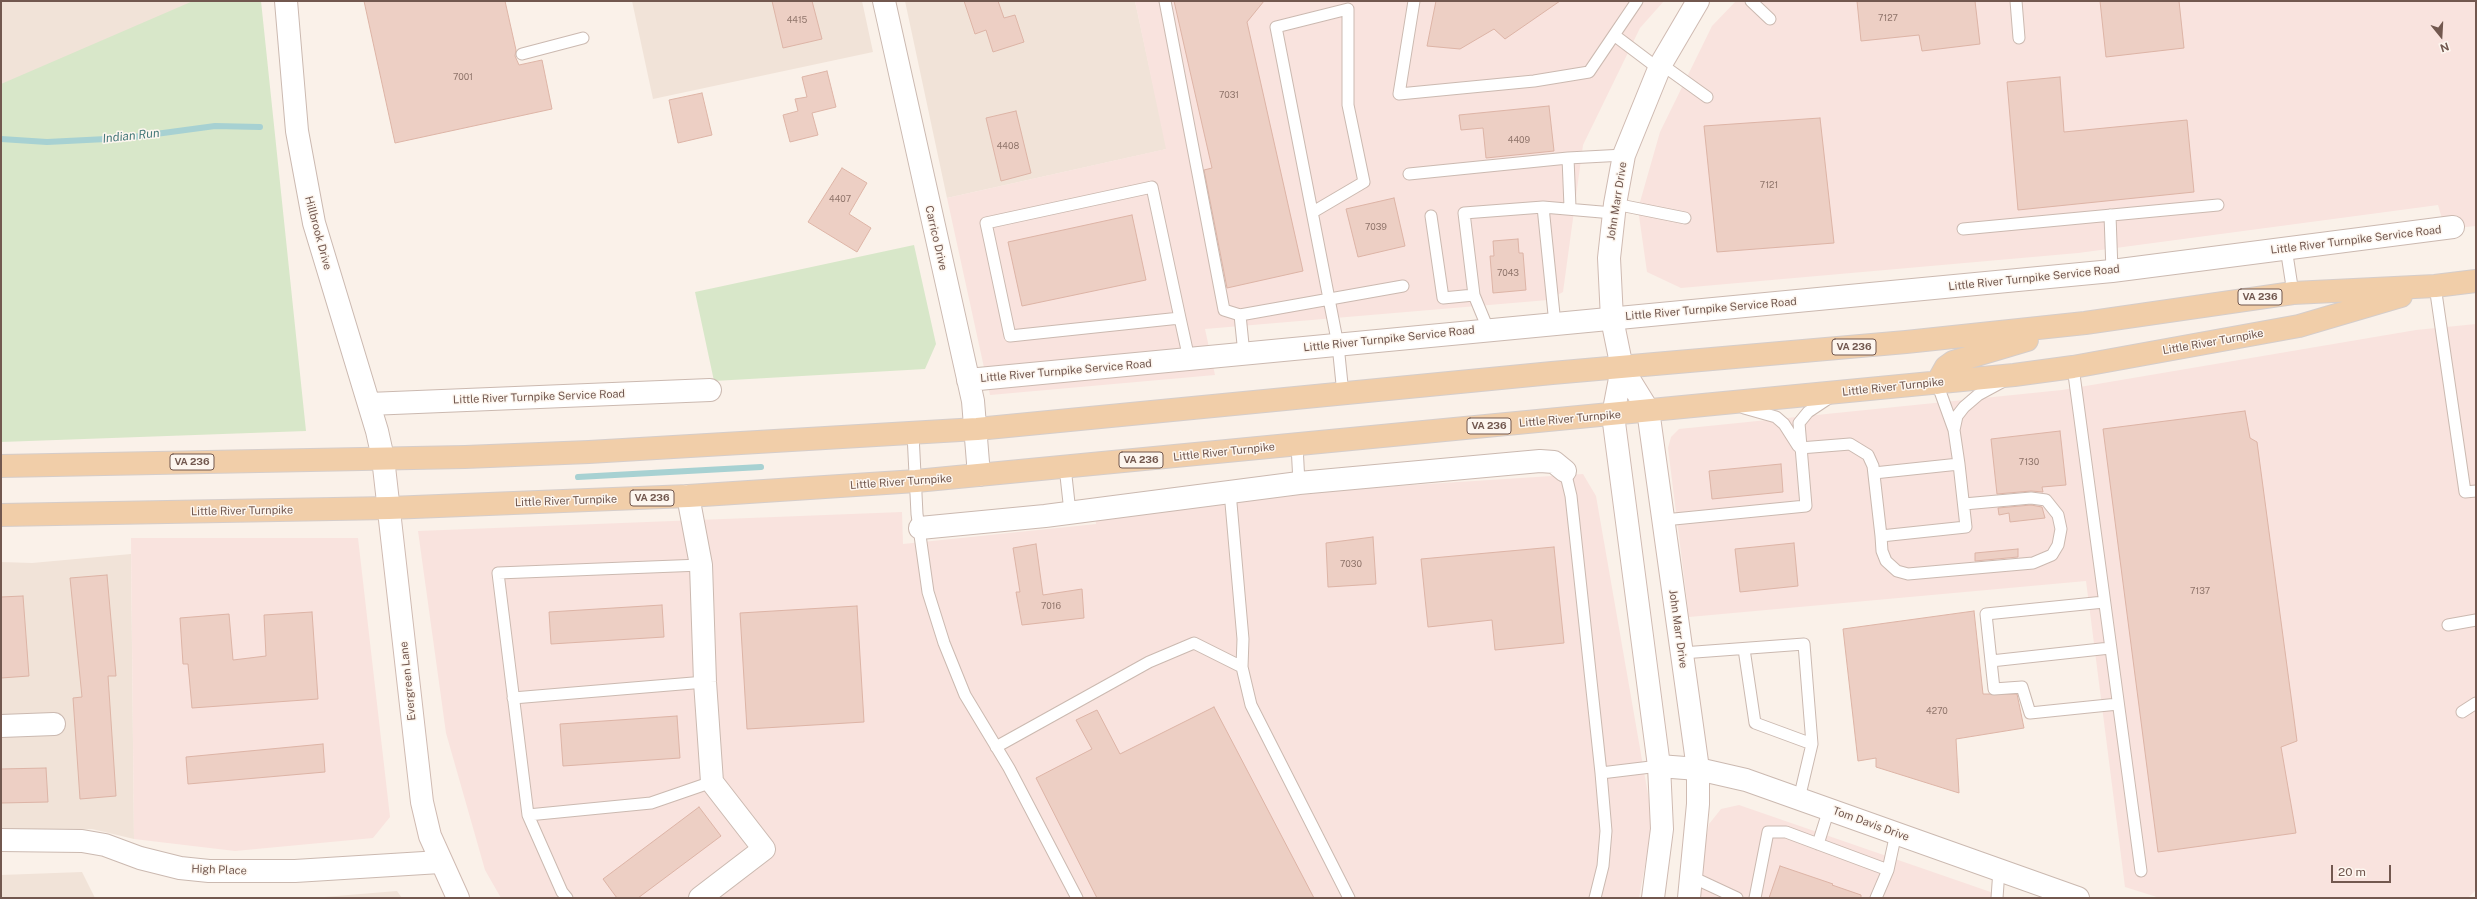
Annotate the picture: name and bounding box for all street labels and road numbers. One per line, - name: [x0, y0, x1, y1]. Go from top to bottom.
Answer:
- street label: John Marr Drive: [1604, 161, 1630, 241]
- street label: Hillbrook Drive: [302, 195, 334, 271]
- street label: Carrico Drive: [922, 204, 950, 272]
- street label: Little River Turnpike Service Road: [2270, 223, 2442, 257]
- street label: Little River Turnpike Service Road: [1948, 262, 2120, 294]
- road number: VA 236: [2238, 289, 2282, 305]
- street label: Little River Turnpike Service Road: [1625, 295, 1797, 323]
- street label: Little River Turnpike Service Road: [1303, 323, 1475, 355]
- street label: Little River Turnpike: [2161, 327, 2265, 357]
- road number: VA 236: [1832, 339, 1876, 355]
- street label: Little River Turnpike Service Road: [980, 357, 1152, 385]
- street label: Little River Turnpike: [1841, 375, 1945, 399]
- street label: Little River Turnpike Service Road: [453, 387, 625, 407]
- street label: Little River Turnpike: [1518, 408, 1622, 430]
- road number: VA 236: [1467, 418, 1511, 434]
- street label: Little River Turnpike: [1172, 440, 1276, 464]
- road number: VA 236: [1119, 452, 1163, 468]
- road number: VA 236: [170, 454, 214, 470]
- street label: Little River Turnpike: [850, 472, 952, 492]
- road number: VA 236: [630, 490, 674, 506]
- street label: Little River Turnpike: [515, 493, 617, 509]
- street label: Little River Turnpike: [191, 504, 293, 518]
- street label: John Marr Drive: [1666, 589, 1690, 669]
- street label: Evergreen Lane: [397, 641, 419, 721]
- street label: Tom Davis Drive: [1831, 804, 1911, 844]
- street label: High Place: [191, 862, 247, 878]

